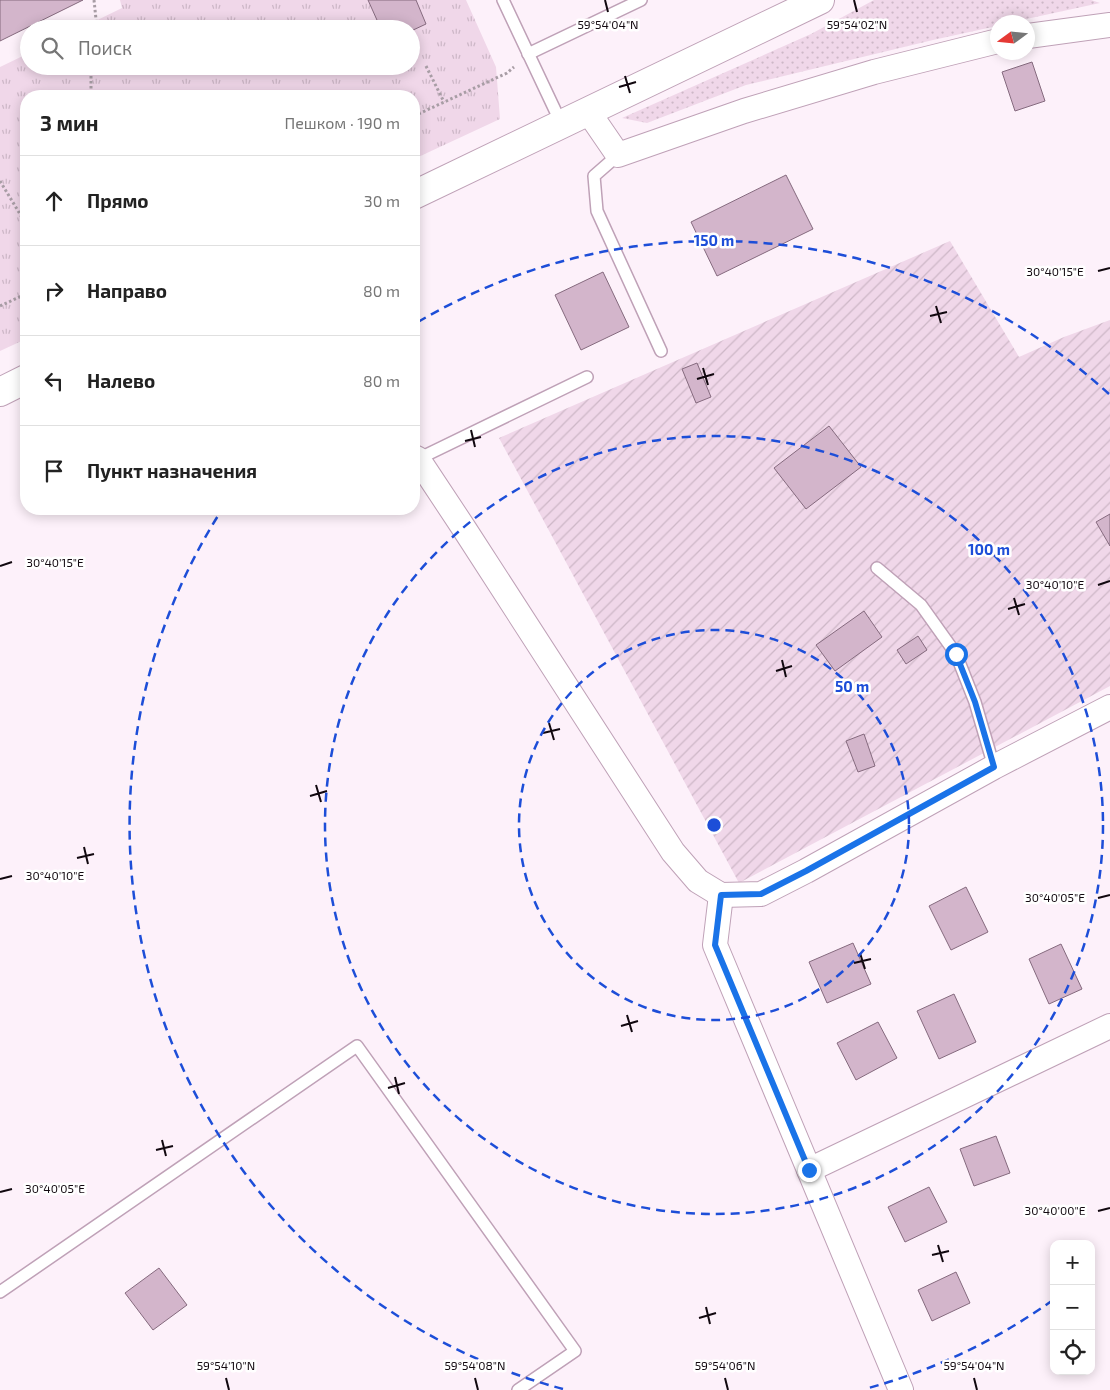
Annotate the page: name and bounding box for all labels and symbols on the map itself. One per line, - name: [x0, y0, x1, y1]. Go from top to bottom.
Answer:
- north arrow: [990, 15, 1035, 60]
- text: 59°54'04"N: [577, 17, 639, 31]
- text: 59°54'02"N: [827, 17, 887, 31]
- text: 150 m: [694, 231, 734, 249]
- text: 30°40'15"E: [1026, 264, 1084, 278]
- text: 100 m: [968, 540, 1010, 558]
- text: 30°40'15"E: [26, 555, 84, 569]
- text: 30°40'10"E: [1026, 577, 1084, 591]
- route start: [945, 643, 968, 666]
- text: 50 m: [835, 677, 869, 695]
- centre of rings: [705, 816, 723, 834]
- text: 30°40'10"E: [26, 868, 84, 882]
- text: 30°40'05"E: [1025, 890, 1085, 904]
- route end: [798, 1159, 821, 1182]
- text: 30°40'05"E: [25, 1181, 85, 1195]
- text: 30°40'00"E: [1025, 1203, 1086, 1217]
- text: 59°54'10"N: [197, 1358, 255, 1372]
- text: 59°54'08"N: [444, 1358, 506, 1372]
- text: 59°54'06"N: [695, 1358, 755, 1372]
- text: 59°54'04"N: [943, 1358, 1005, 1372]

